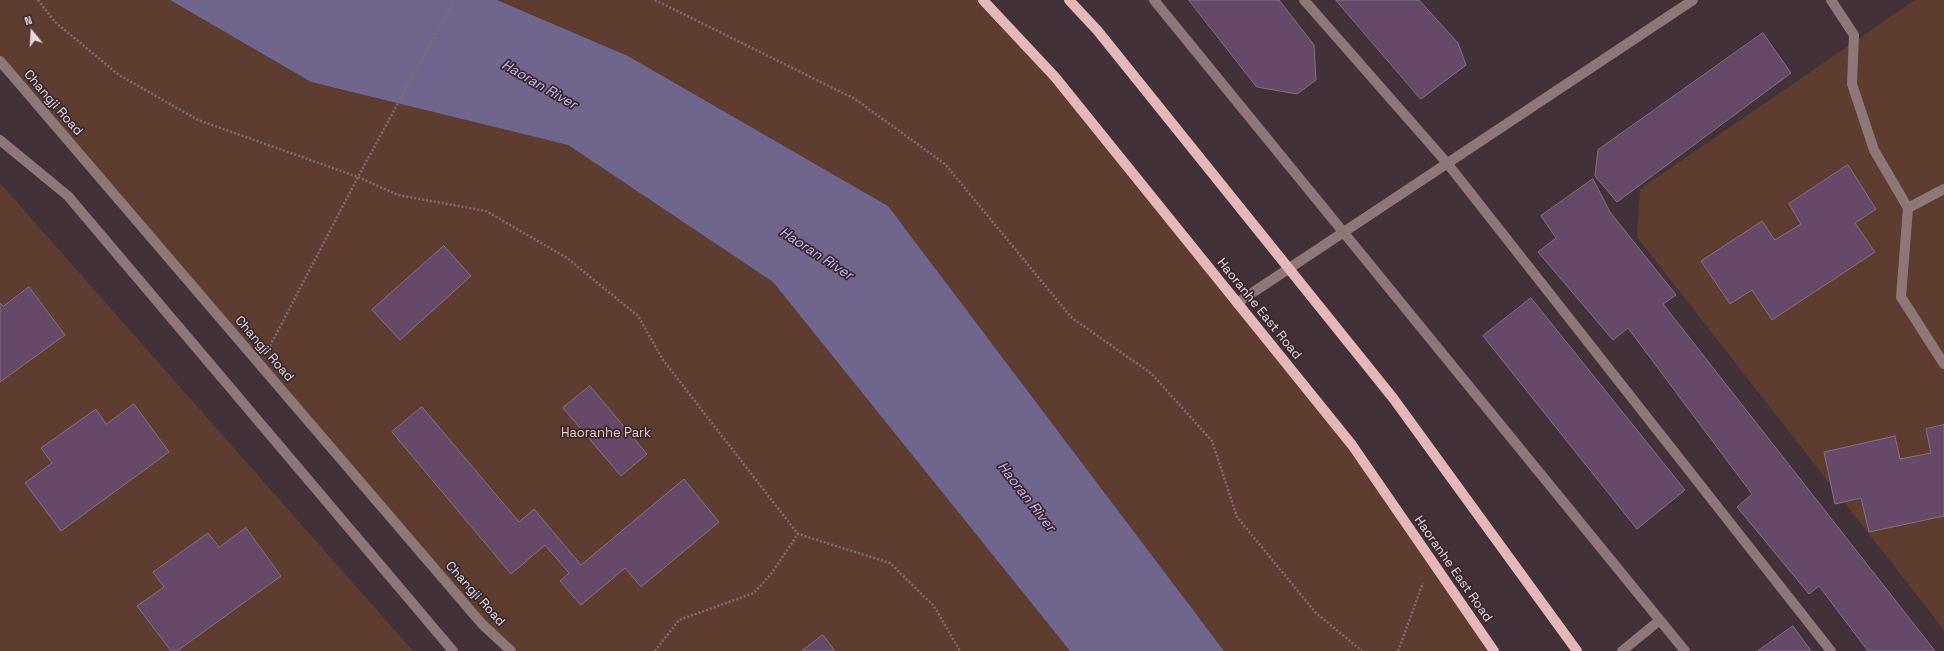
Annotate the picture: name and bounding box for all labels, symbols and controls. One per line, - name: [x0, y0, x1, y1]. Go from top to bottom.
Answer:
- north arrow: [12, 12, 52, 52]
- text: N: [23, 13, 34, 28]
- water label: Haoran River: [498, 57, 580, 113]
- street label: Changji Road: [20, 67, 86, 139]
- water label: Haoran River: [776, 224, 856, 284]
- street label: Haoranhe East Road: [1213, 255, 1305, 363]
- street label: Changji Road: [231, 313, 297, 385]
- park label: Haoranhe Park: [561, 425, 651, 441]
- water label: Haoran River: [994, 459, 1058, 535]
- street label: Haoranhe East Road: [1411, 513, 1495, 625]
- street label: Changji Road: [442, 558, 508, 630]

